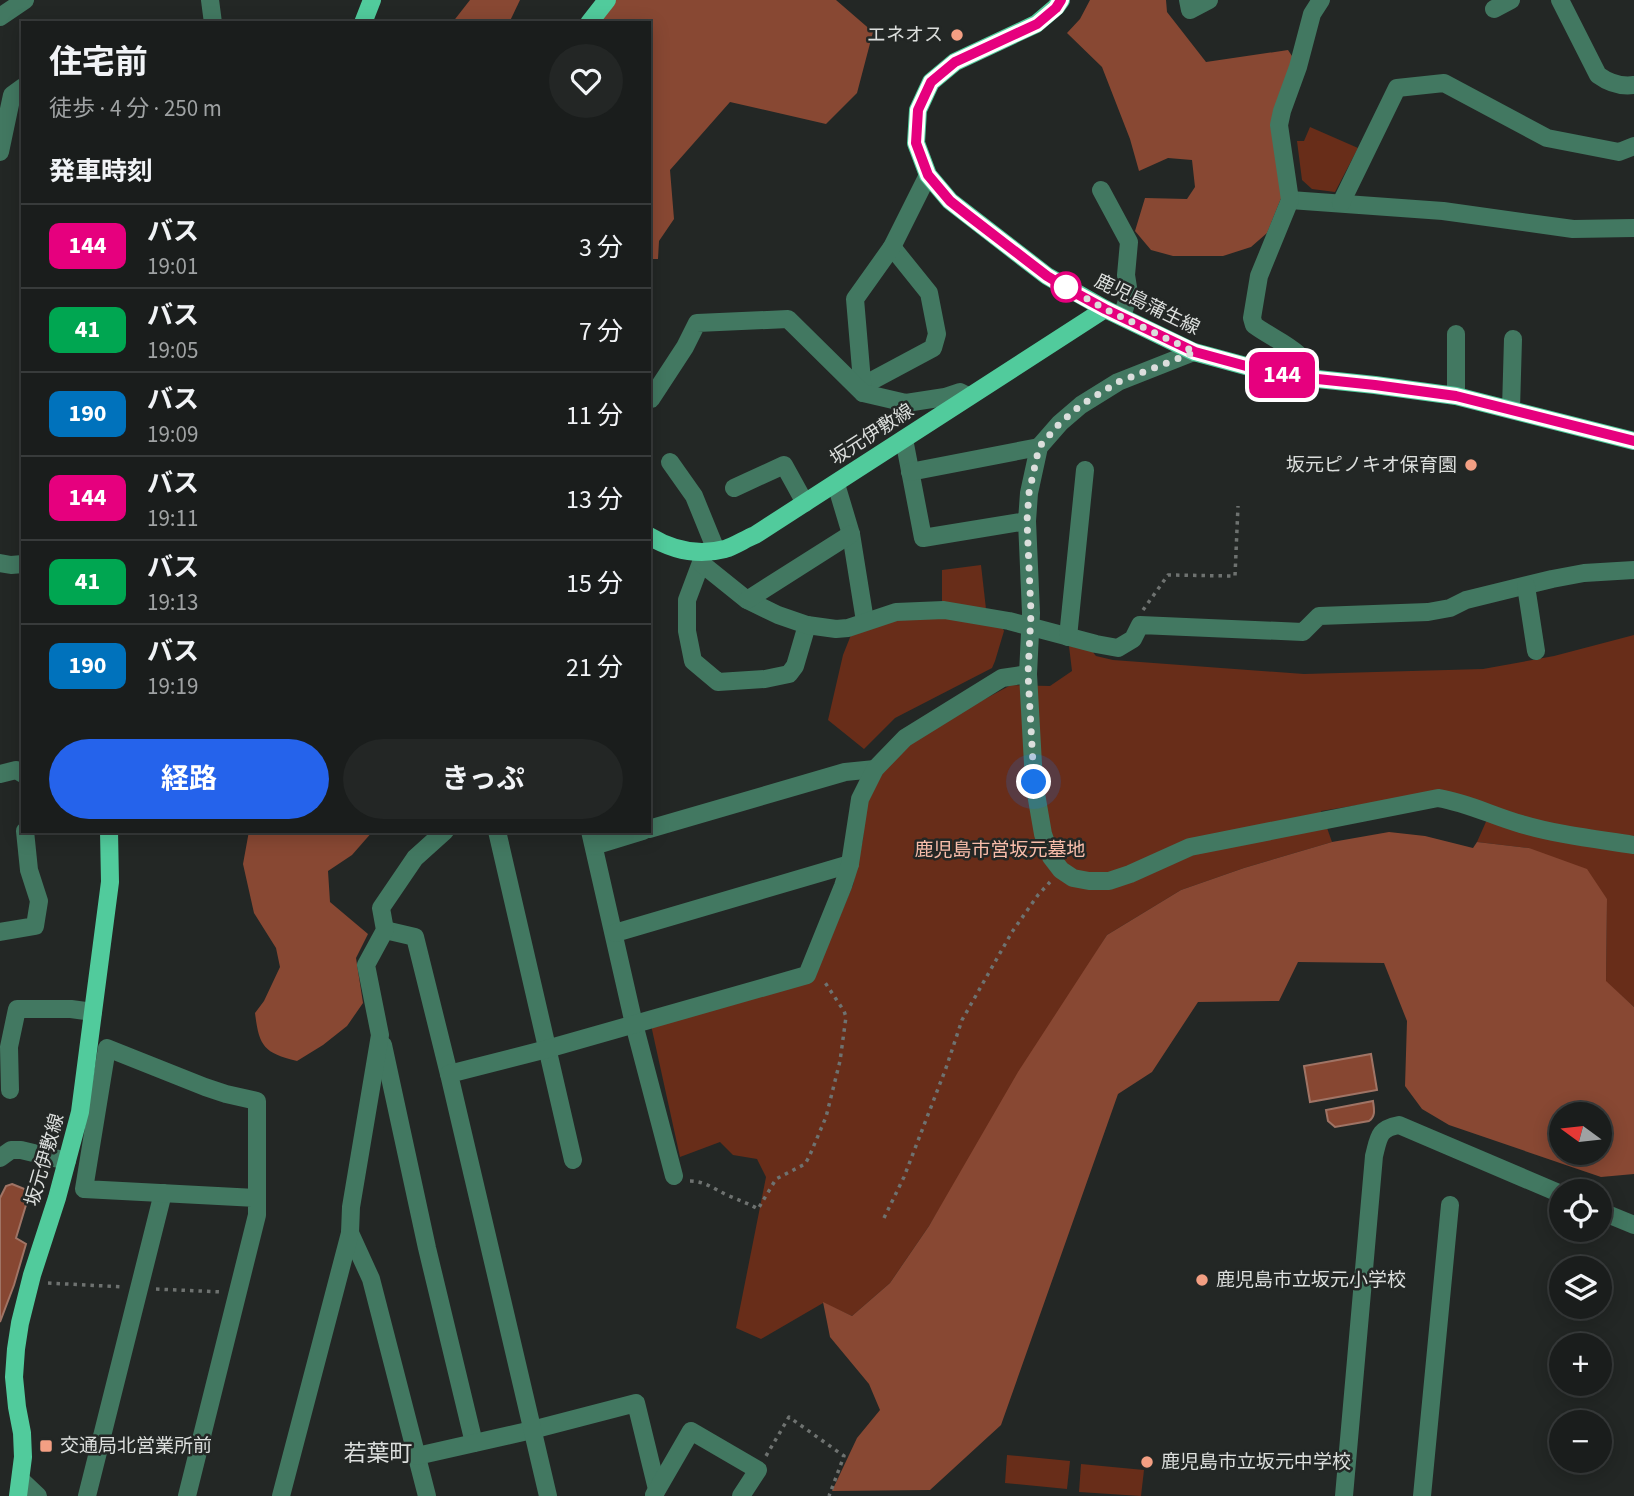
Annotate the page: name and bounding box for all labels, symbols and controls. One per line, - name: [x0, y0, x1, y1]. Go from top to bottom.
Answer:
- place label: エネオス: [867, 22, 943, 49]
- marker: エネオス: [949, 27, 965, 43]
- text: 住宅前: [49, 39, 148, 86]
- button: heart: [549, 44, 623, 118]
- text: 徒歩 · 4 分 · 250 m: [49, 92, 222, 125]
- text: 発車時刻: [49, 153, 153, 190]
- text: バス: [147, 213, 199, 250]
- text: 144: [68, 228, 107, 263]
- text: 3 分: [579, 229, 623, 266]
- text: 19:01: [147, 250, 198, 283]
- street label: 鹿児島蒲生線: [1090, 268, 1204, 342]
- unlabelled marker: [1051, 272, 1081, 302]
- text: バス: [147, 297, 199, 334]
- text: 41: [75, 312, 100, 347]
- text: 7 分: [579, 313, 623, 350]
- text: 19:05: [147, 334, 198, 367]
- line badge: 144: [1242, 352, 1322, 398]
- text: 144: [1263, 357, 1301, 392]
- text: バス: [147, 381, 199, 418]
- text: 190: [68, 396, 107, 431]
- text: 11 分: [566, 397, 623, 434]
- street label: 坂元伊敷線: [825, 398, 919, 472]
- text: 19:09: [147, 418, 198, 451]
- place label: 坂元ピノキオ保育園: [1286, 452, 1457, 479]
- marker: 坂元ピノキオ保育園: [1463, 457, 1479, 473]
- text: バス: [147, 465, 199, 502]
- text: 144: [68, 480, 107, 515]
- text: 13 分: [566, 481, 623, 518]
- text: 19:11: [147, 502, 198, 535]
- text: バス: [147, 549, 199, 586]
- text: 41: [75, 564, 100, 599]
- text: 15 分: [566, 565, 623, 602]
- text: 19:13: [147, 586, 198, 619]
- text: バス: [147, 633, 199, 670]
- text: 190: [68, 648, 107, 683]
- text: 21 分: [566, 649, 623, 686]
- text: 19:19: [147, 670, 198, 703]
- button: 経路: [49, 739, 329, 819]
- button: きっぷ: [343, 739, 623, 819]
- your location: [1016, 764, 1051, 799]
- park label: 鹿児島市営坂元墓地: [914, 837, 1086, 864]
- north arrow: [1549, 1102, 1612, 1166]
- map controls: [1549, 1102, 1612, 1473]
- street label: 坂元伊敷線: [19, 1111, 71, 1209]
- button: locate: [1549, 1179, 1612, 1242]
- button: layers: [1549, 1256, 1612, 1319]
- place label: 鹿児島市立坂元小学校: [1216, 1267, 1406, 1294]
- marker: 鹿児島市立坂元小学校: [1194, 1272, 1210, 1288]
- button: +: [1549, 1333, 1612, 1396]
- button: −: [1549, 1410, 1612, 1473]
- place label: 交通局北営業所前: [60, 1433, 212, 1460]
- district label: 若葉町: [344, 1437, 413, 1470]
- marker: 交通局北営業所前: [38, 1438, 54, 1454]
- place label: 鹿児島市立坂元中学校: [1161, 1449, 1351, 1476]
- marker: 鹿児島市立坂元中学校: [1139, 1454, 1155, 1470]

